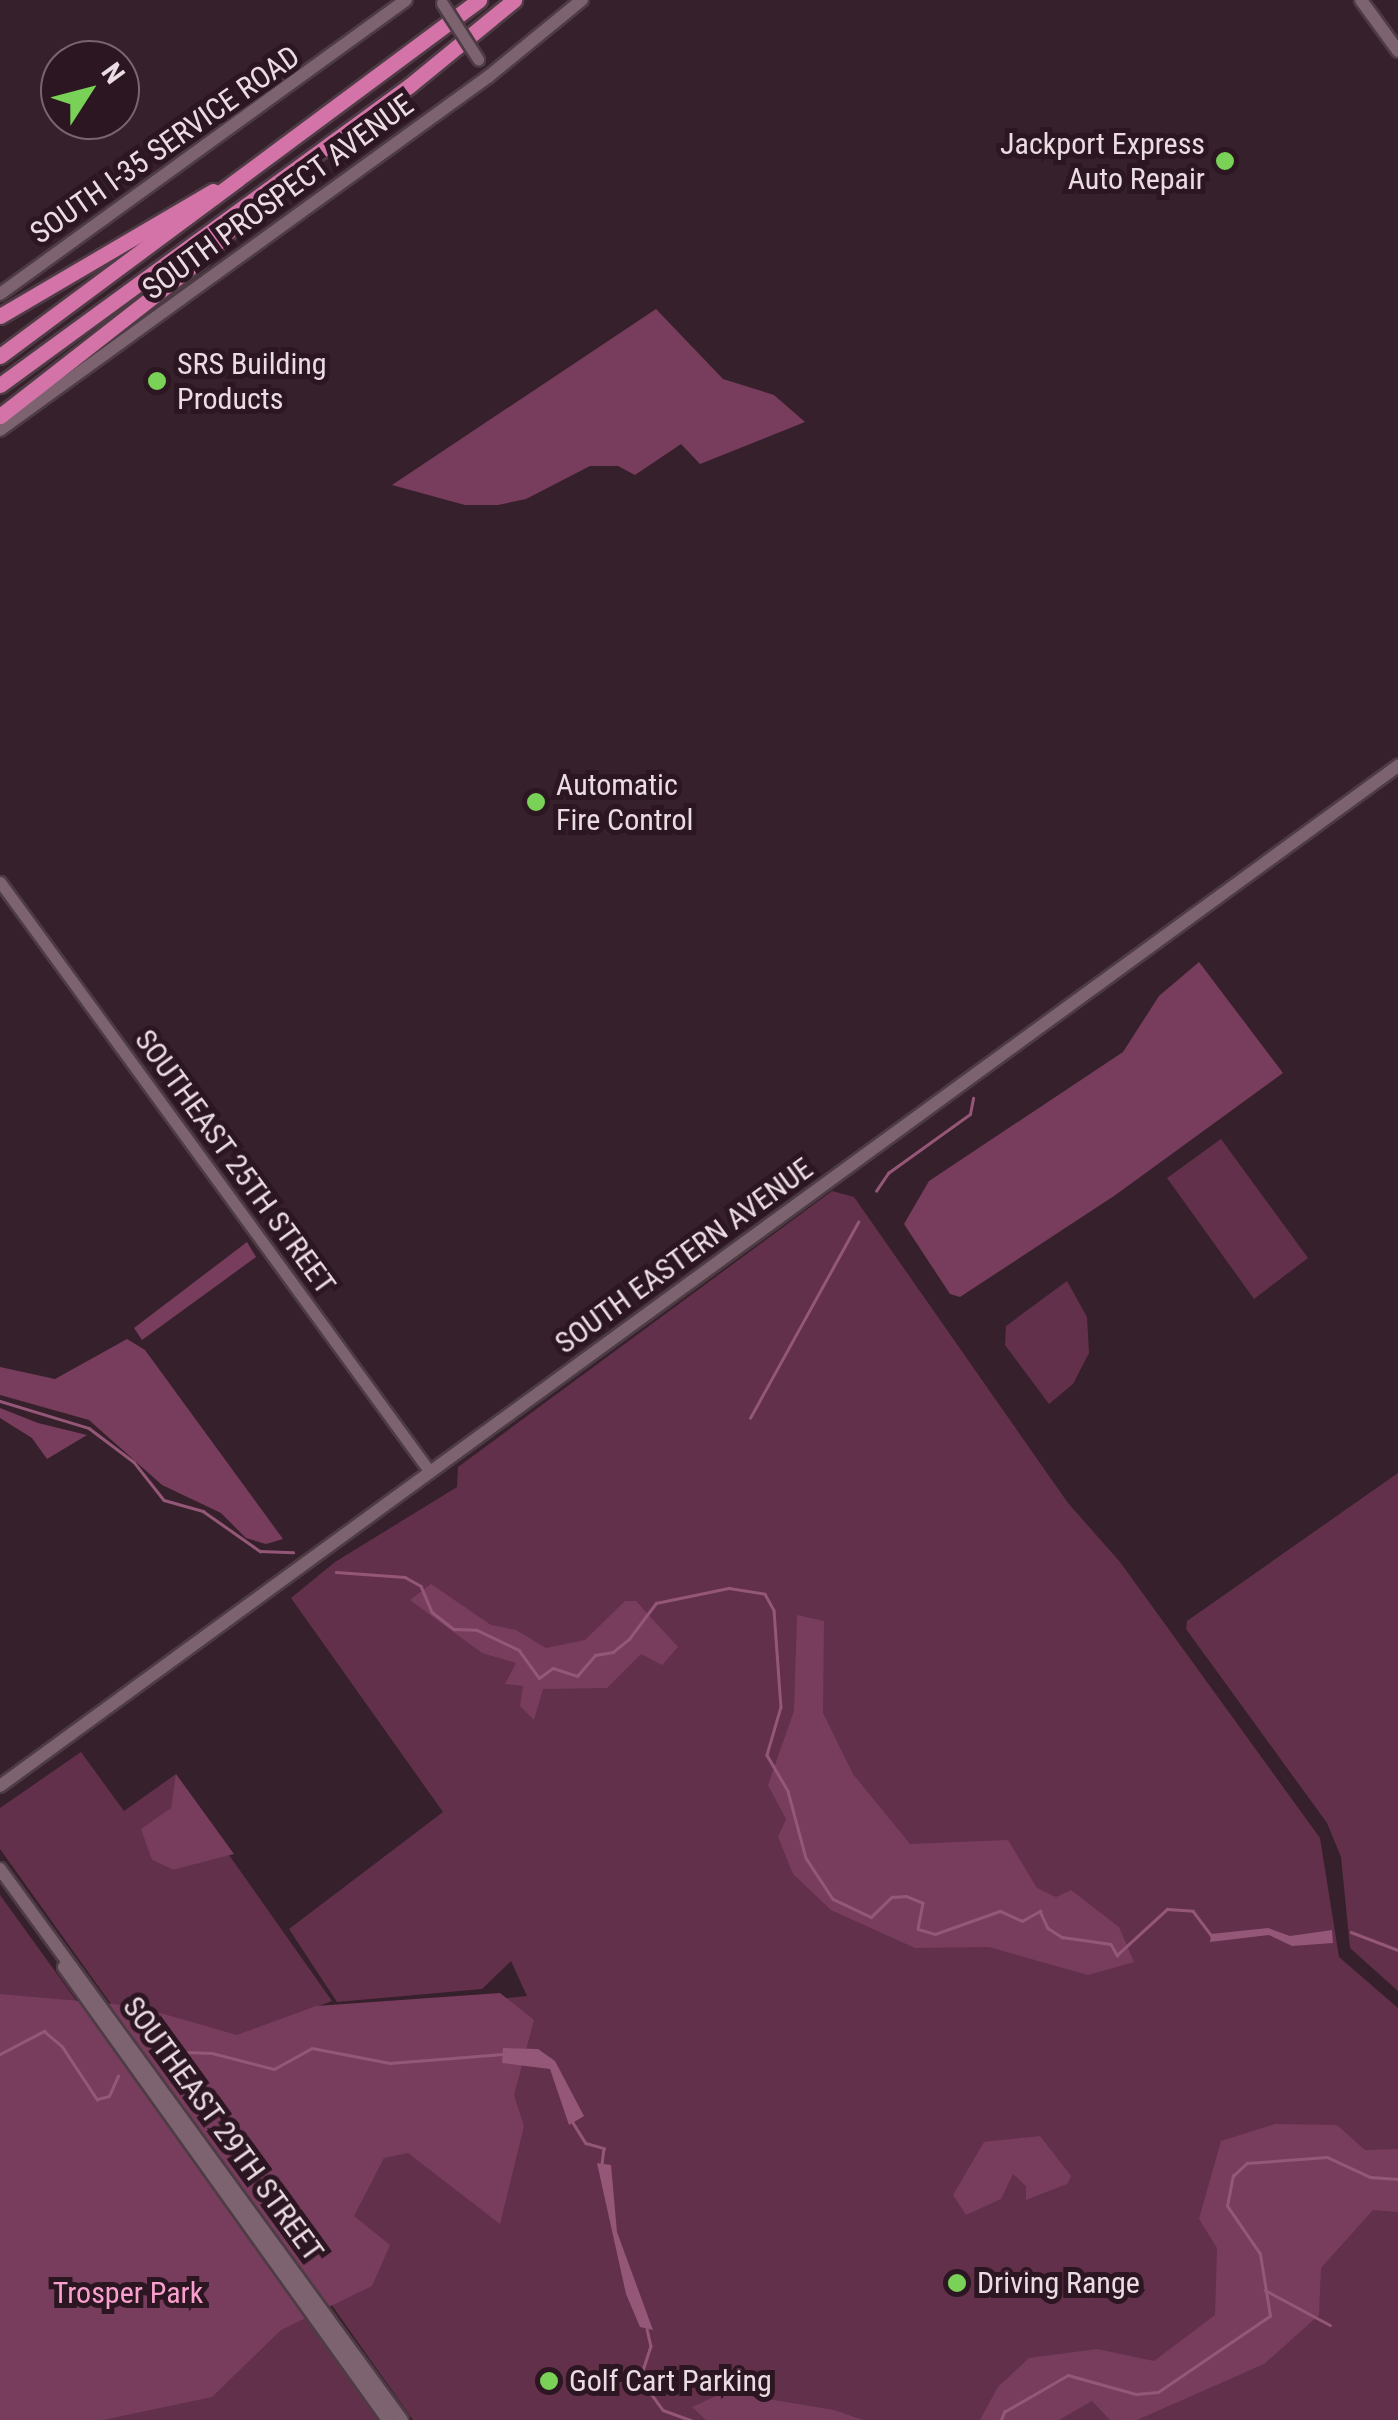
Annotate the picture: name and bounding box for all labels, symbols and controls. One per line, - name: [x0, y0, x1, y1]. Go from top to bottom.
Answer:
- street label: SOUTH I-35 SERVICE ROAD: [23, 38, 307, 252]
- north arrow: [40, 40, 140, 140]
- text: N: [95, 57, 131, 90]
- street label: SOUTH PROSPECT AVENUE: [135, 87, 421, 307]
- place label: Jackport Express Auto Repair: [1000, 126, 1205, 196]
- marker: Jackport Express Auto Repair: [1214, 150, 1236, 172]
- place label: SRS Building Products: [177, 346, 327, 416]
- marker: SRS Building Products: [146, 370, 168, 392]
- place label: Automatic Fire Control: [556, 767, 693, 838]
- marker: Automatic Fire Control: [525, 791, 547, 813]
- street label: SOUTHEAST 25TH STREET: [127, 1023, 343, 1301]
- street label: SOUTH EASTERN AVENUE: [548, 1151, 820, 1361]
- street label: SOUTHEAST 29TH STREET: [115, 1990, 331, 2268]
- place label: Driving Range: [977, 2265, 1140, 2301]
- marker: Driving Range: [946, 2272, 968, 2294]
- park label: Trosper Park: [53, 2275, 203, 2311]
- place label: Golf Cart Parking: [569, 2363, 772, 2399]
- marker: Golf Cart Parking: [538, 2370, 560, 2392]

